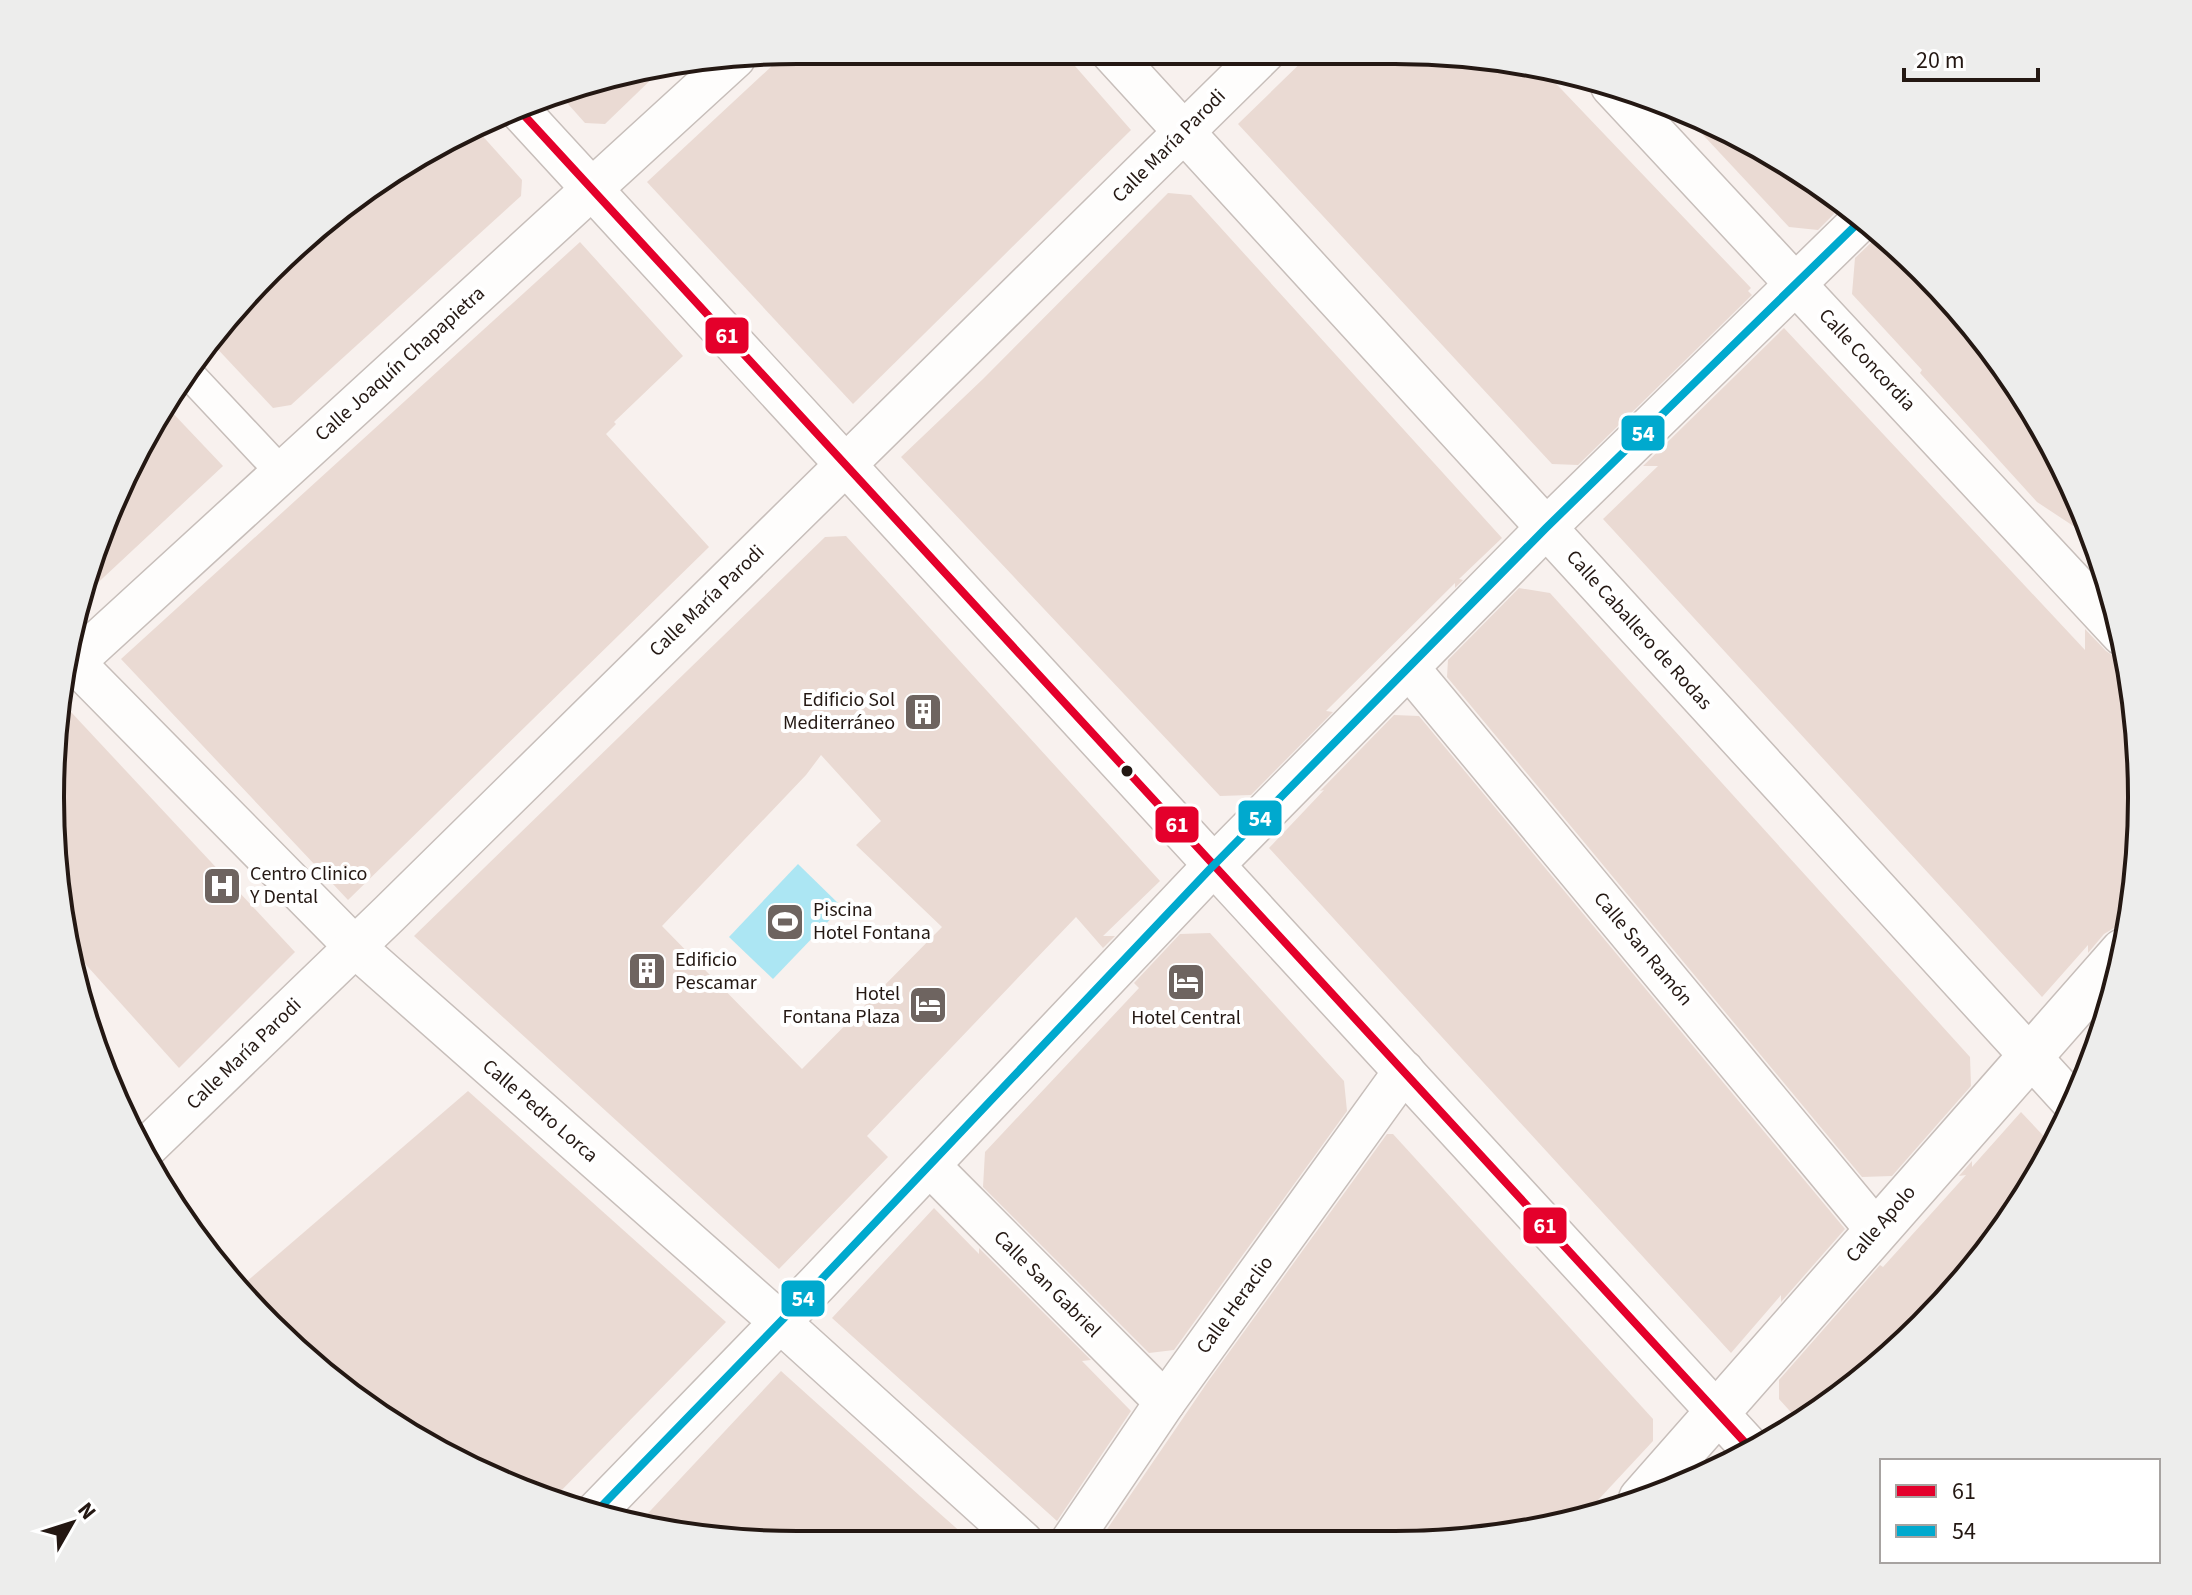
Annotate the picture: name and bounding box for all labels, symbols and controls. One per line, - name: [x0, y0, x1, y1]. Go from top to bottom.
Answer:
- scale bar: [1904, 32, 2038, 82]
- text: 20 m: [1916, 43, 1965, 78]
- street label: Calle María Parodi: [1106, 83, 1232, 209]
- street label: Calle Joaquín Chapapietra: [309, 280, 491, 448]
- street label: Calle Concordia: [1812, 302, 1922, 418]
- line badge: 61: [704, 316, 750, 355]
- text: 61: [715, 320, 739, 352]
- line badge: 54: [1620, 414, 1666, 452]
- text: 54: [1631, 418, 1655, 450]
- street label: Calle María Parodi: [643, 539, 771, 663]
- street label: Calle Caballero de Rodas: [1560, 544, 1718, 716]
- place label: Edificio Sol Mediterráneo: [783, 686, 895, 737]
- building icon: Edificio Sol Mediterráneo: [902, 691, 944, 733]
- unlabelled marker: [1119, 763, 1135, 779]
- line badge: 54: [1237, 799, 1283, 837]
- text: 54: [1248, 803, 1272, 835]
- line badge: 61: [1154, 805, 1200, 844]
- text: 61: [1165, 809, 1189, 841]
- place label: Centro Clinico Y Dental: [249, 860, 367, 911]
- hospital icon: Centro Clinico Y Dental: [201, 865, 243, 907]
- street label: Calle San Ramón: [1587, 886, 1699, 1012]
- place label: Piscina Hotel Fontana: [813, 896, 931, 947]
- sports icon: Piscina Hotel Fontana: [764, 901, 806, 943]
- place label: Edificio Pescamar: [675, 946, 757, 997]
- building icon: Edificio Pescamar: [626, 950, 668, 992]
- hotel icon: Hotel Central: [1165, 961, 1207, 1003]
- place label: Hotel Fontana Plaza: [783, 980, 900, 1031]
- hotel icon: Hotel Fontana Plaza: [907, 984, 949, 1026]
- street label: Calle María Parodi: [180, 992, 308, 1116]
- place label: Hotel Central: [1131, 1004, 1241, 1032]
- street label: Calle Pedro Lorca: [476, 1053, 604, 1169]
- street label: Calle Apolo: [1839, 1179, 1923, 1269]
- line badge: 61: [1522, 1206, 1568, 1245]
- text: 61: [1533, 1210, 1557, 1242]
- street label: Calle San Gabriel: [987, 1224, 1107, 1344]
- street label: Calle Heraclio: [1190, 1250, 1280, 1360]
- line badge: 54: [780, 1279, 826, 1318]
- text: 54: [791, 1283, 815, 1315]
- legend: [1880, 1459, 2160, 1563]
- text: 61: [1952, 1474, 1976, 1509]
- north arrow: [32, 1483, 112, 1563]
- text: N: [70, 1495, 104, 1527]
- text: 54: [1952, 1514, 1976, 1549]

